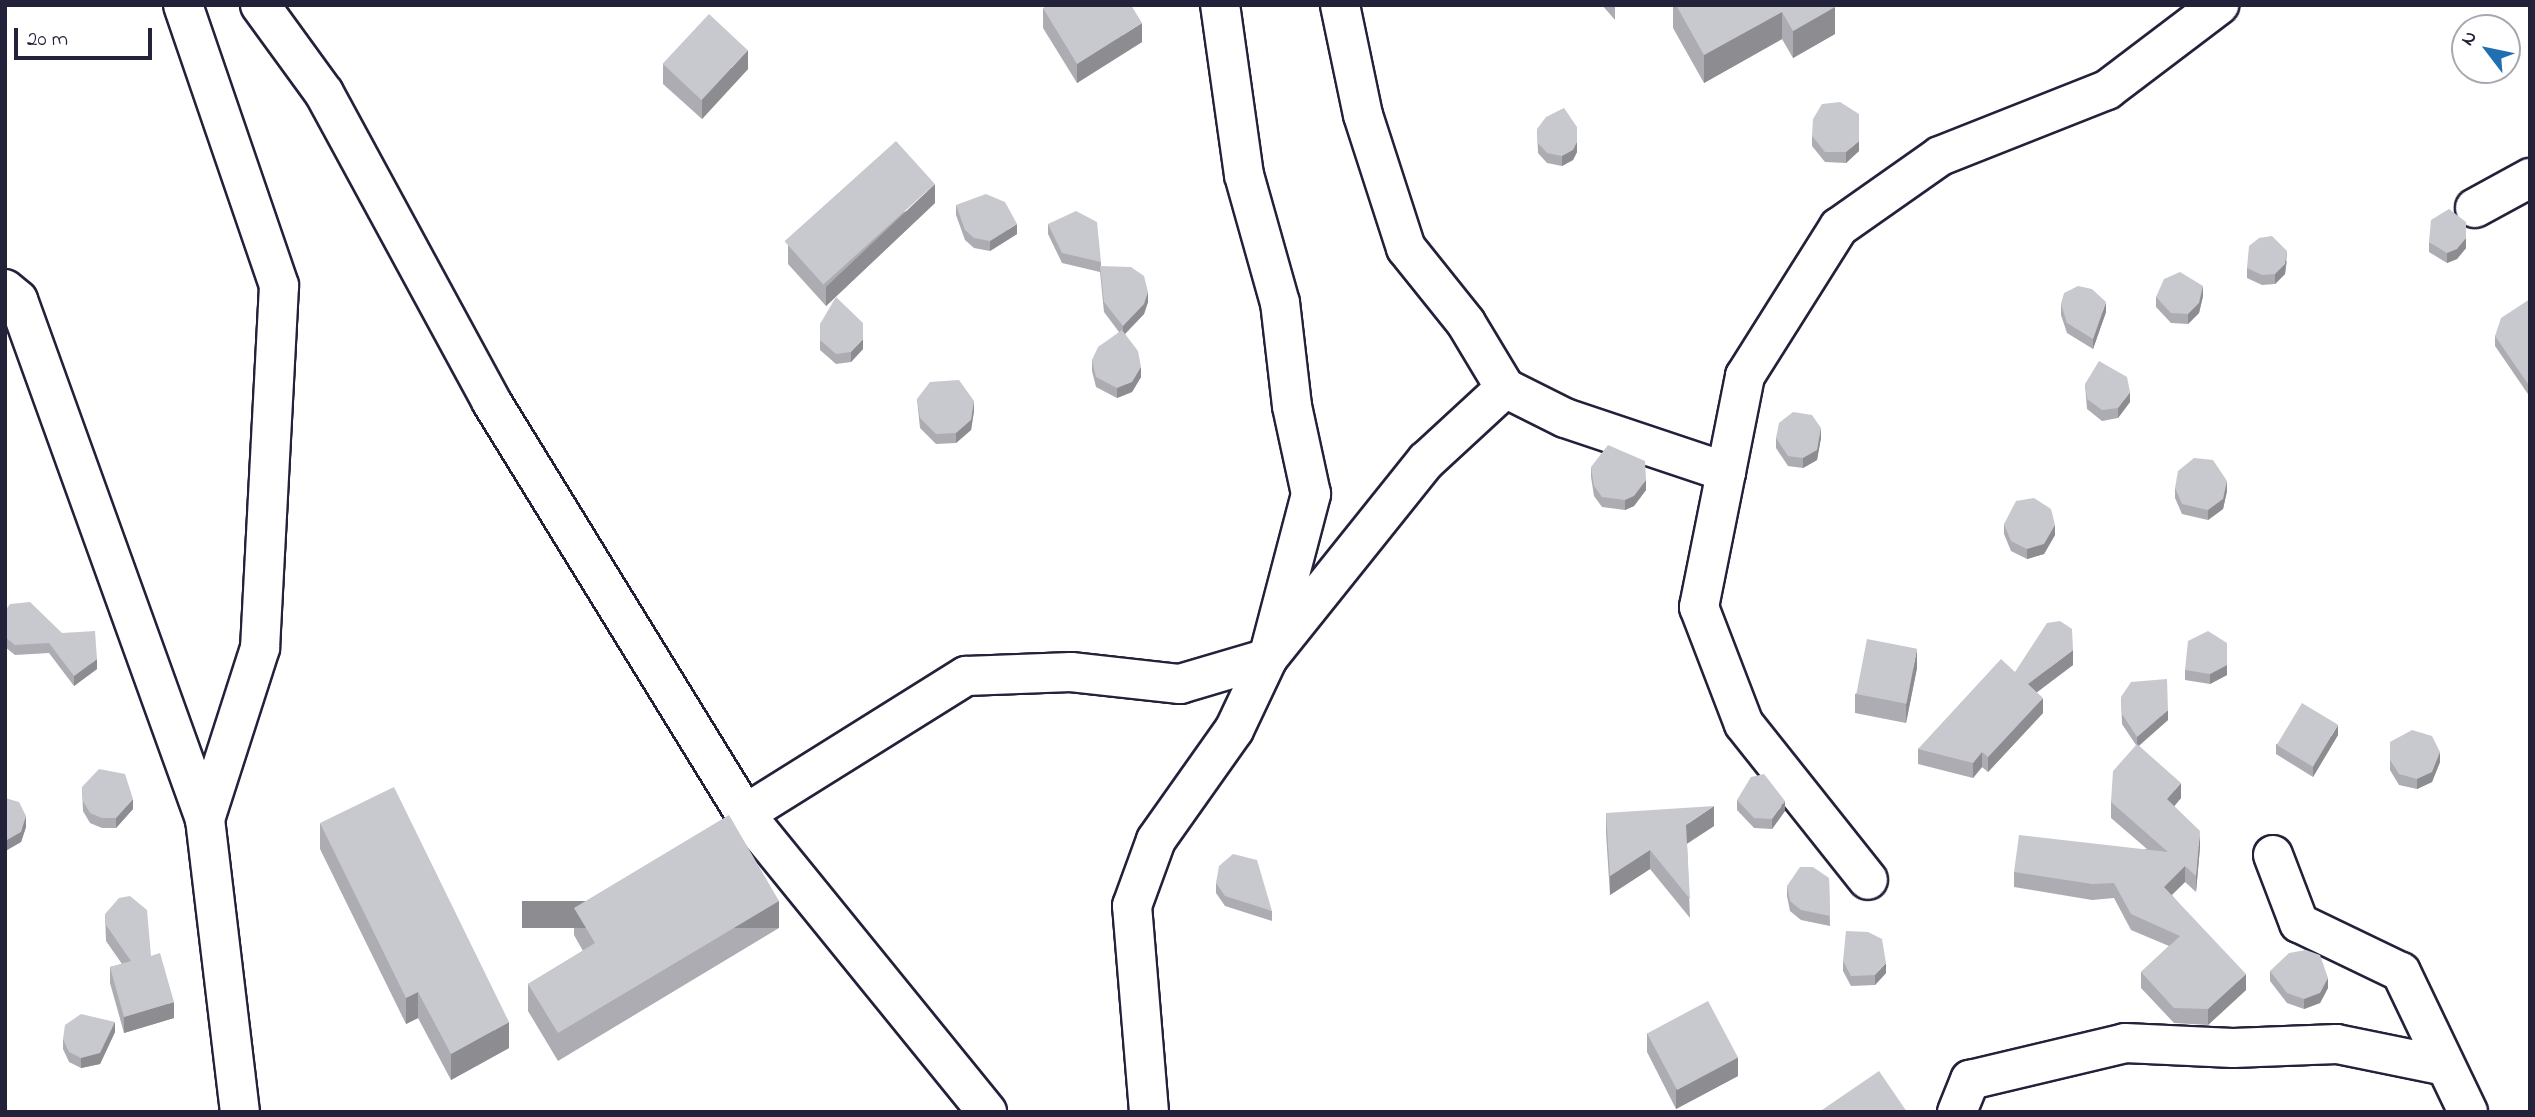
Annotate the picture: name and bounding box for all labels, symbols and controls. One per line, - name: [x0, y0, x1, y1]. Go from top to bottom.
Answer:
- scale bar: [18, 14, 156, 58]
- north arrow: [2451, 14, 2521, 84]
- text: 20 m: [27, 25, 68, 55]
- text: N: [2455, 26, 2484, 51]

